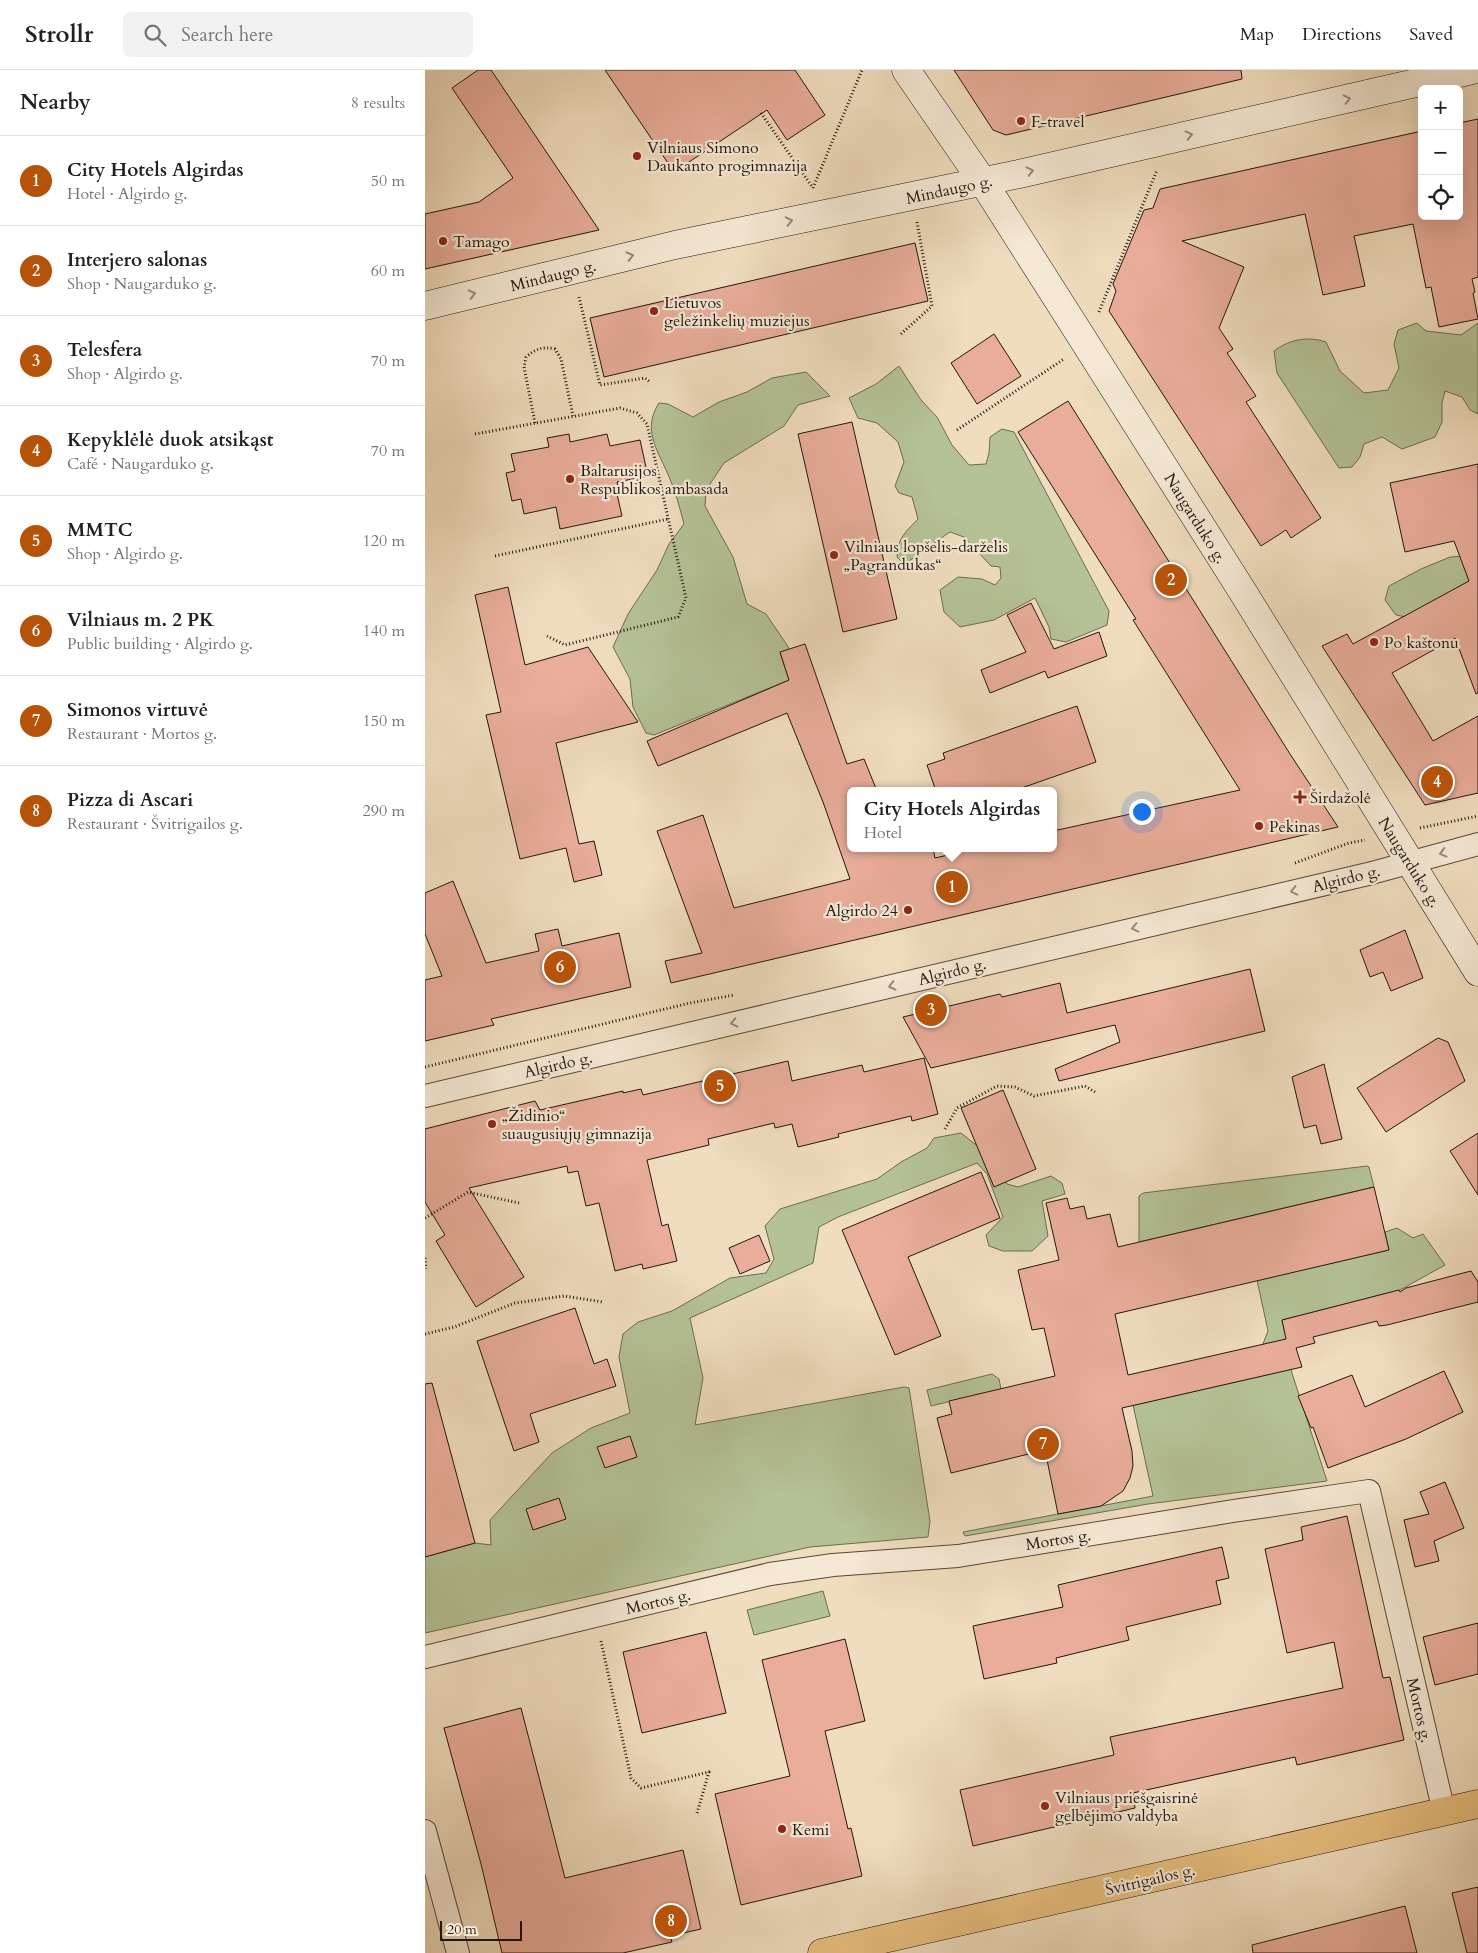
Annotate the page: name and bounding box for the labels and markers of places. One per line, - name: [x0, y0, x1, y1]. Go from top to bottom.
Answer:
- place label: F-travel: [1031, 111, 1084, 133]
- marker: F-travel: [1015, 115, 1027, 127]
- place label: Vilniaus Simono Daukanto progimnazija: [647, 137, 807, 177]
- marker: Vilniaus Simono Daukanto progimnazija: [631, 150, 643, 162]
- place label: Tamago: [453, 231, 510, 253]
- marker: Tamago: [437, 235, 449, 247]
- place label: Lietuvos geležinkelių muziejus: [664, 292, 810, 332]
- marker: Lietuvos geležinkelių muziejus: [648, 305, 660, 317]
- place label: Baltarusijos Respublikos ambasada: [580, 460, 729, 500]
- marker: Baltarusijos Respublikos ambasada: [564, 473, 576, 485]
- place label: Vilniaus lopšelis-darželis „Pagrandukas“: [844, 536, 1008, 576]
- marker: Vilniaus lopšelis-darželis „Pagrandukas“: [828, 549, 840, 561]
- pin: 2: [1155, 561, 1187, 599]
- place label: Po kaštonu: [1384, 632, 1459, 654]
- marker: Po kaštonu: [1368, 636, 1380, 648]
- pin: 4: [1421, 763, 1453, 801]
- place label: Širdažolė: [1310, 787, 1371, 809]
- marker: Širdažolė: [1294, 791, 1306, 803]
- place label: Pekinas: [1269, 816, 1320, 838]
- marker: Pekinas: [1253, 820, 1265, 832]
- pin: 1: [936, 868, 968, 906]
- place label: Algirdo 24: [825, 900, 898, 922]
- marker: Algirdo 24: [902, 904, 914, 916]
- pin: 6: [544, 948, 576, 986]
- pin: 3: [915, 991, 947, 1029]
- pin: 5: [704, 1067, 736, 1105]
- place label: „Židinio“ suaugusiųjų gimnazija: [502, 1105, 652, 1145]
- marker: „Židinio“ suaugusiųjų gimnazija: [486, 1118, 498, 1130]
- pin: 7: [1027, 1425, 1059, 1463]
- place label: Vilniaus priešgaisrinė gelbėjimo valdyba: [1055, 1787, 1198, 1827]
- marker: Vilniaus priešgaisrinė gelbėjimo valdyba: [1039, 1800, 1051, 1812]
- place label: Kemi: [792, 1819, 830, 1841]
- marker: Kemi: [776, 1823, 788, 1835]
- pin: 8: [655, 1902, 687, 1940]

